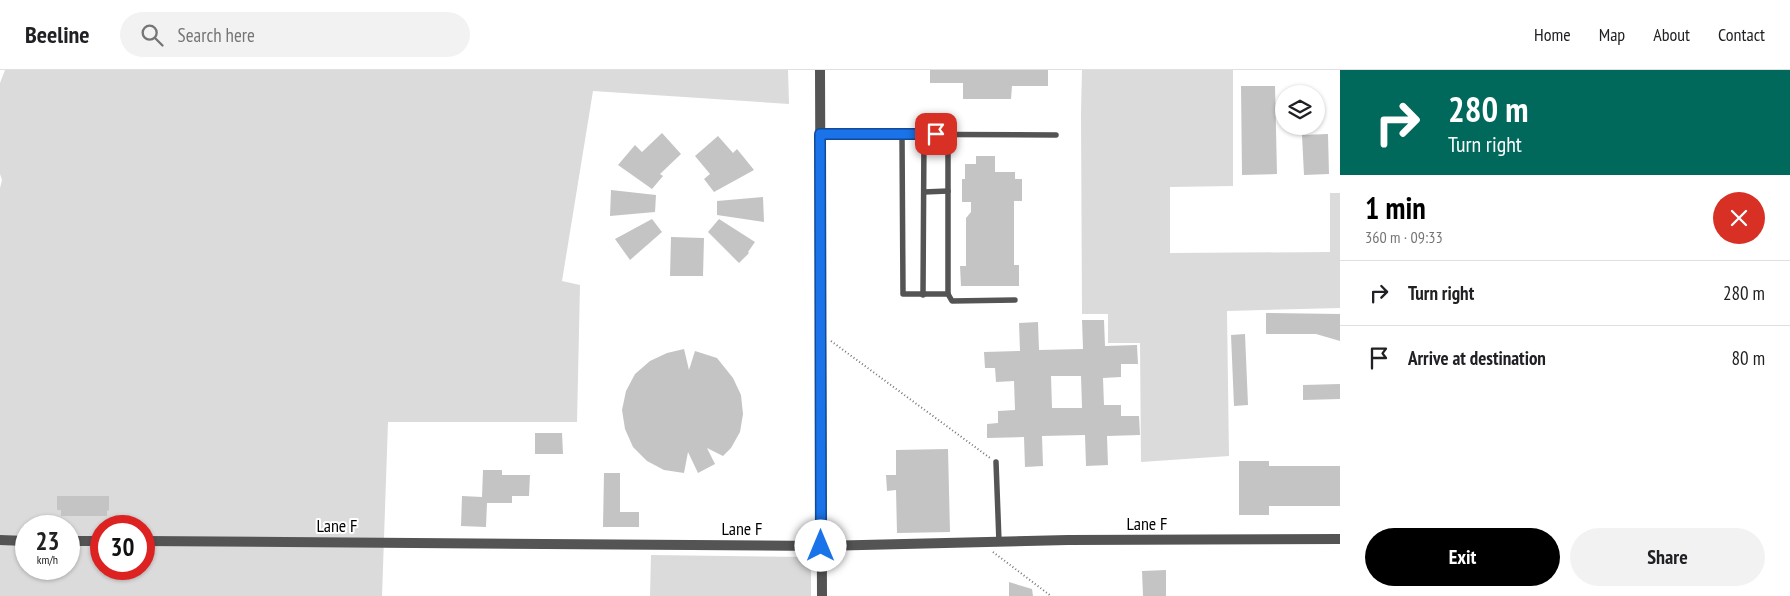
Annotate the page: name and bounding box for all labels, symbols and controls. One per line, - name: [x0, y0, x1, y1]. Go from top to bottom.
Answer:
- search box: [120, 12, 470, 57]
- text: Beeline: [25, 19, 90, 50]
- icon: search: [138, 21, 166, 49]
- text: Search here: [178, 23, 255, 47]
- text: Home: [1534, 23, 1571, 46]
- text: Map: [1599, 23, 1625, 46]
- text: About: [1653, 23, 1690, 46]
- text: Contact: [1718, 23, 1765, 46]
- map controls: [1275, 85, 1325, 135]
- button: layers: [1275, 85, 1325, 135]
- text: 280 m: [1448, 86, 1529, 132]
- icon: right: [1365, 90, 1430, 155]
- pin: [915, 113, 957, 155]
- icon: arrive: [922, 120, 950, 148]
- text: Turn right: [1448, 130, 1522, 158]
- text: 1 min: [1365, 188, 1426, 227]
- button: close: [1713, 192, 1765, 244]
- text: 360 m · 09:33: [1365, 227, 1443, 247]
- icon: right: [1365, 279, 1393, 307]
- text: Turn right: [1408, 281, 1474, 305]
- text: 280 m: [1723, 281, 1765, 305]
- icon: arrive: [1365, 344, 1393, 372]
- text: Arrive at destination: [1408, 346, 1546, 370]
- text: 80 m: [1732, 346, 1765, 370]
- street label: Lane F: [1126, 512, 1168, 535]
- street label: Lane F: [316, 514, 358, 537]
- speed limit sign: 30: [90, 515, 155, 580]
- street label: Lane F: [721, 517, 763, 540]
- position arrow: [794, 519, 846, 571]
- text: 23: [36, 525, 59, 557]
- button: Exit: [1365, 528, 1560, 586]
- button: Share: [1570, 528, 1765, 586]
- text: km/h: [37, 552, 58, 567]

